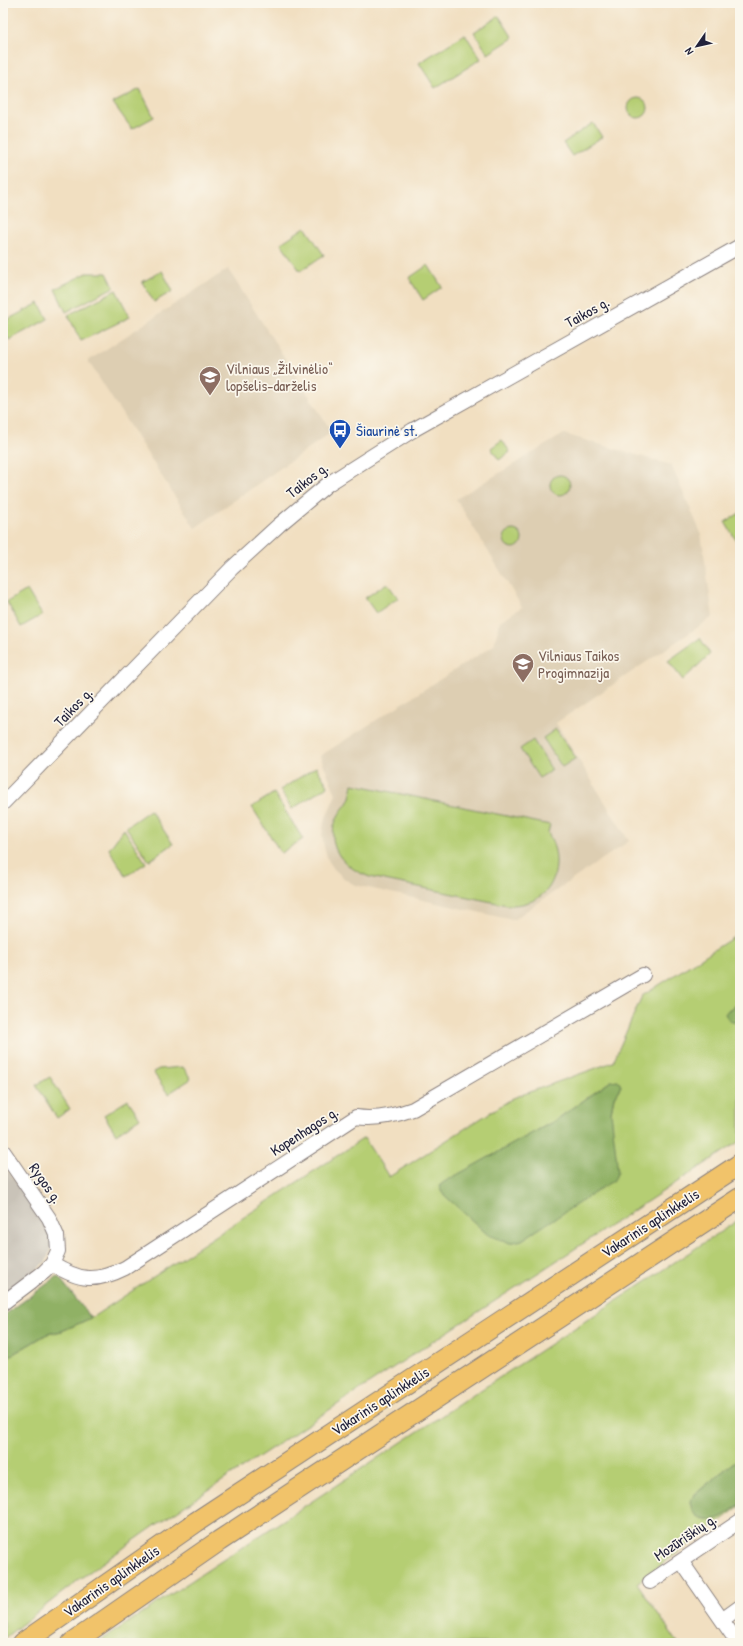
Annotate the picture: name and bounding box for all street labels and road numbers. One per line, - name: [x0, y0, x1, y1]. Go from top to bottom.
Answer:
- street label: Taikos g.: [561, 291, 613, 333]
- street label: Taikos g.: [282, 457, 332, 503]
- street label: Taikos g.: [49, 683, 97, 731]
- street label: Kopenhagos g.: [266, 1101, 342, 1161]
- street label: Rygos g.: [24, 1159, 68, 1207]
- street label: Vakarinis aplinkkelis: [597, 1183, 703, 1263]
- street label: Vakarinis aplinkkelis: [327, 1361, 433, 1441]
- street label: Mozūriškių g.: [650, 1508, 720, 1566]
- street label: Vakarinis aplinkkelis: [59, 1540, 163, 1622]

